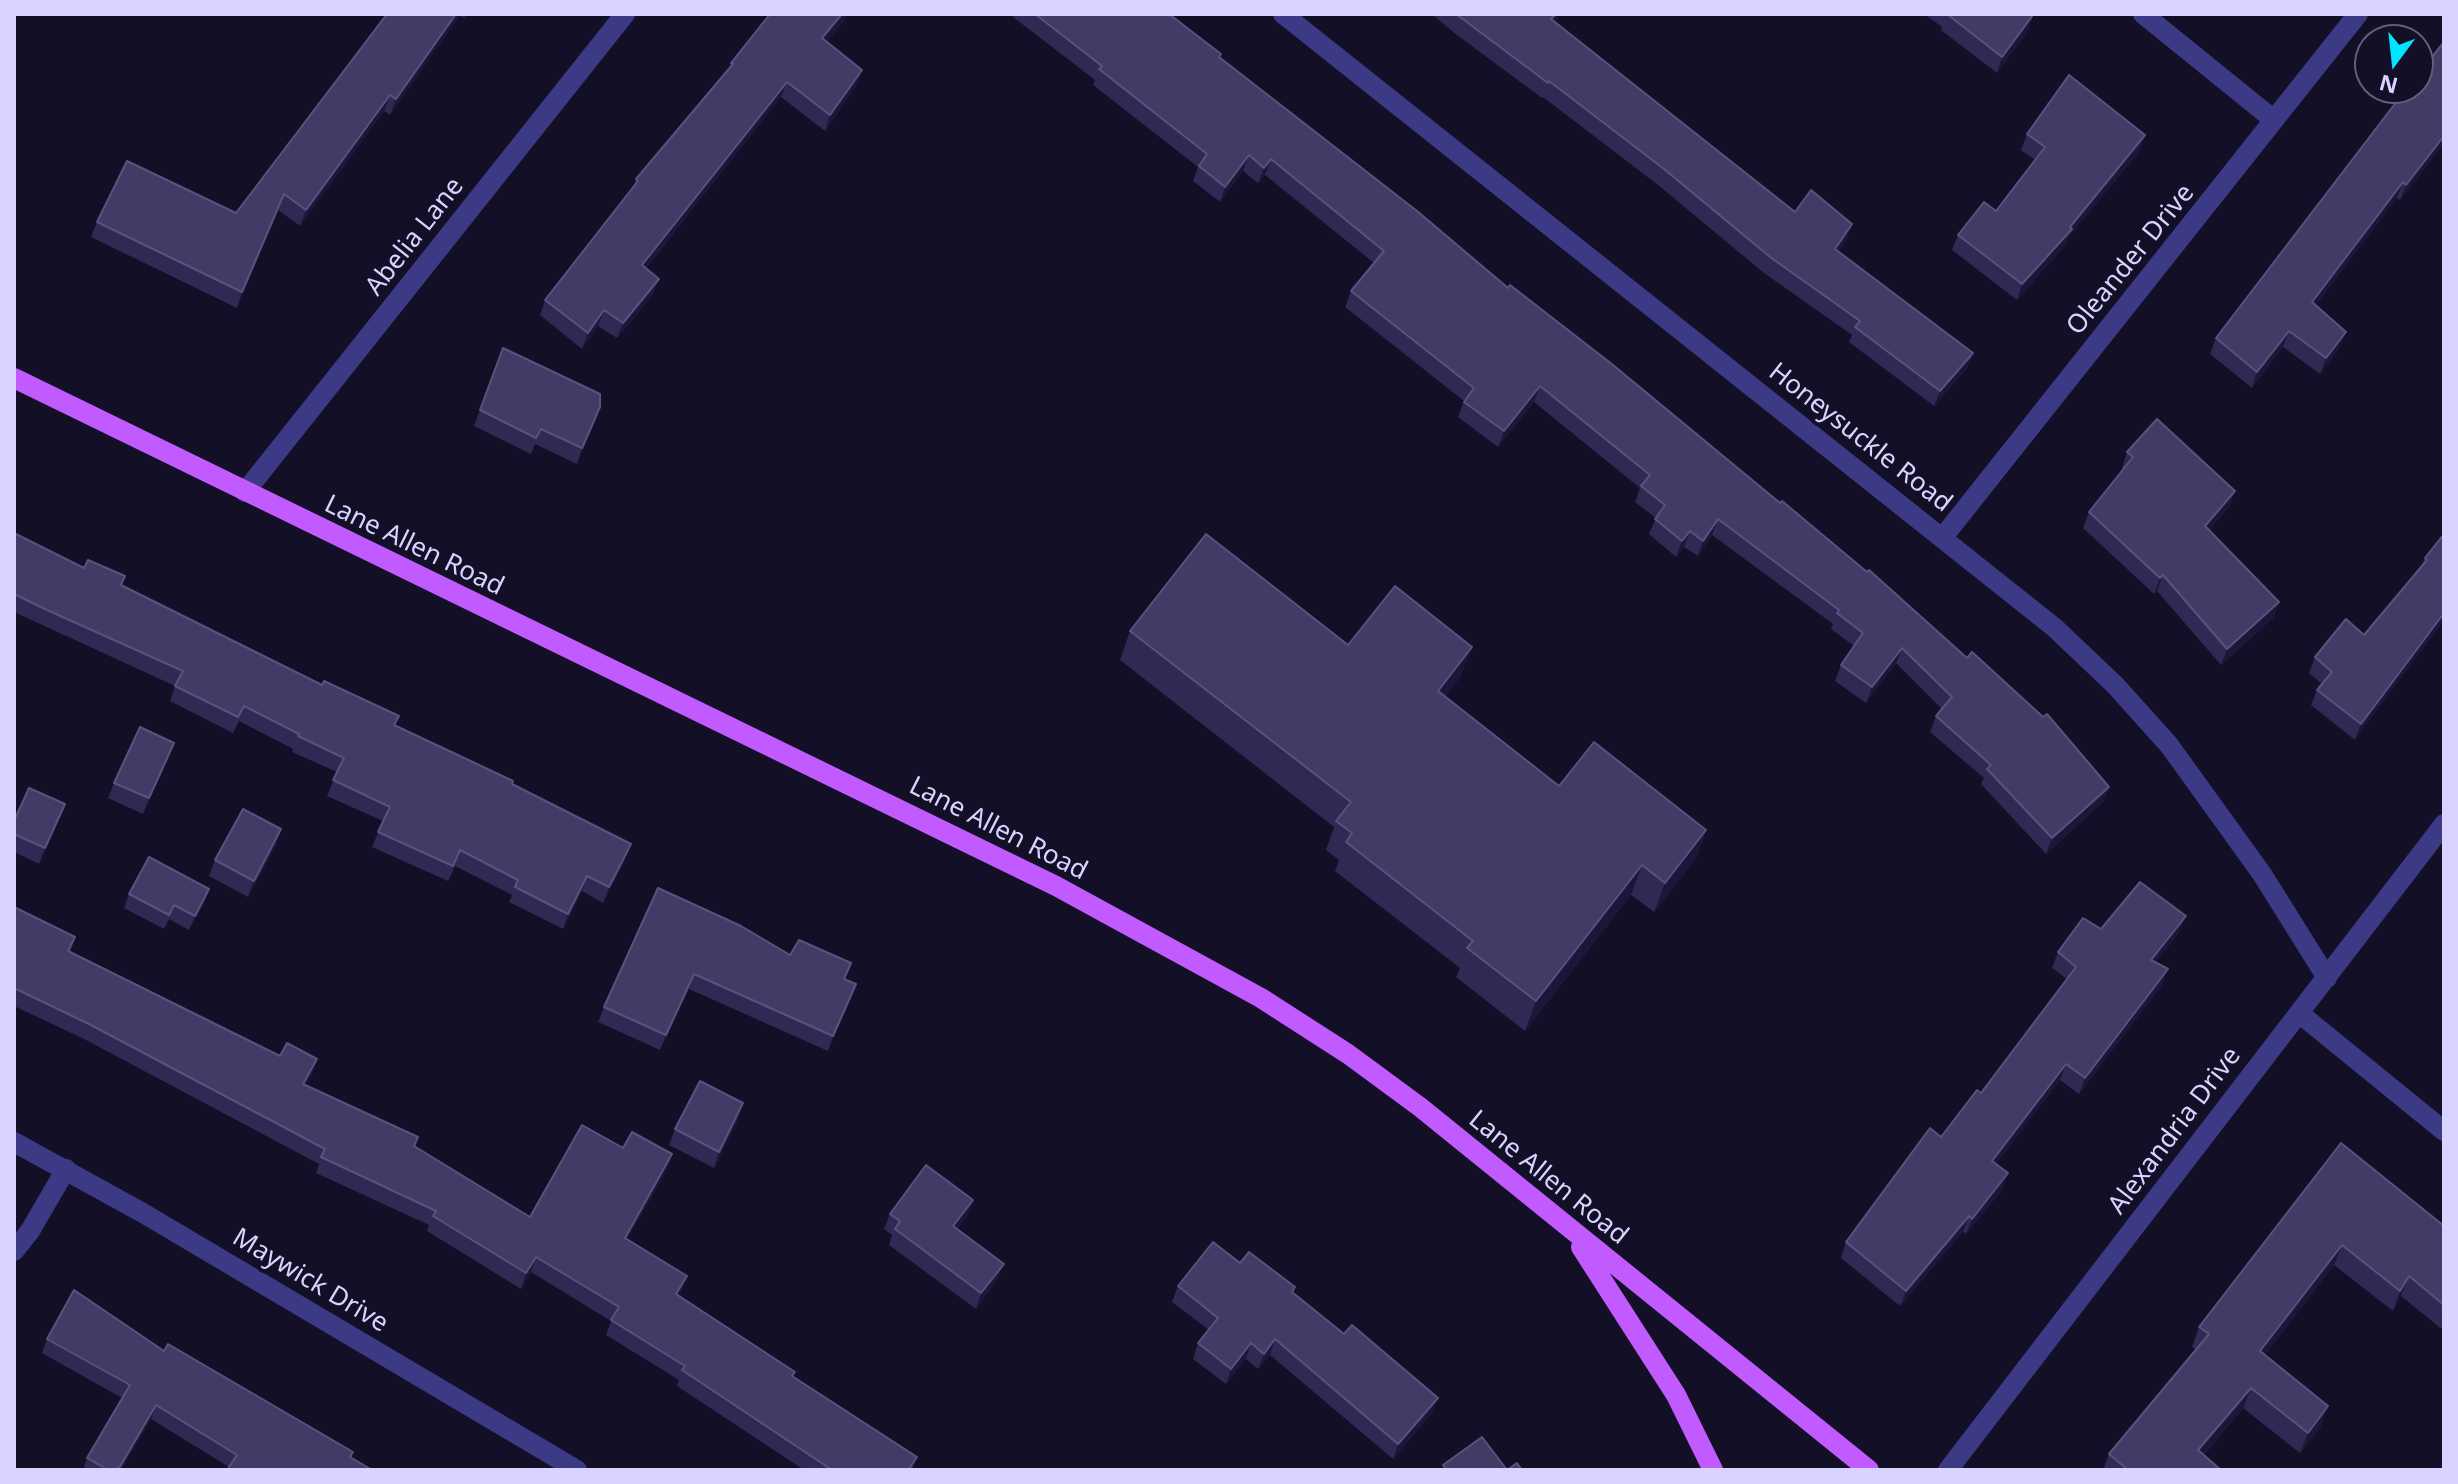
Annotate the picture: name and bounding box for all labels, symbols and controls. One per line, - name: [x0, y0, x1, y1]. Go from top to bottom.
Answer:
- north arrow: [2354, 24, 2434, 104]
- text: N: [2376, 68, 2401, 102]
- street label: Abelia Lane: [359, 172, 471, 302]
- street label: Oleander Drive: [2061, 178, 2201, 342]
- street label: Honeysuckle Road: [1762, 357, 1958, 519]
- street label: Lane Allen Road: [319, 489, 509, 603]
- street label: Lane Allen Road: [904, 771, 1092, 887]
- street label: Alexandria Drive: [2102, 1041, 2248, 1221]
- street label: Lane Allen Road: [1462, 1104, 1634, 1252]
- street label: Maywick Drive: [227, 1222, 393, 1340]

